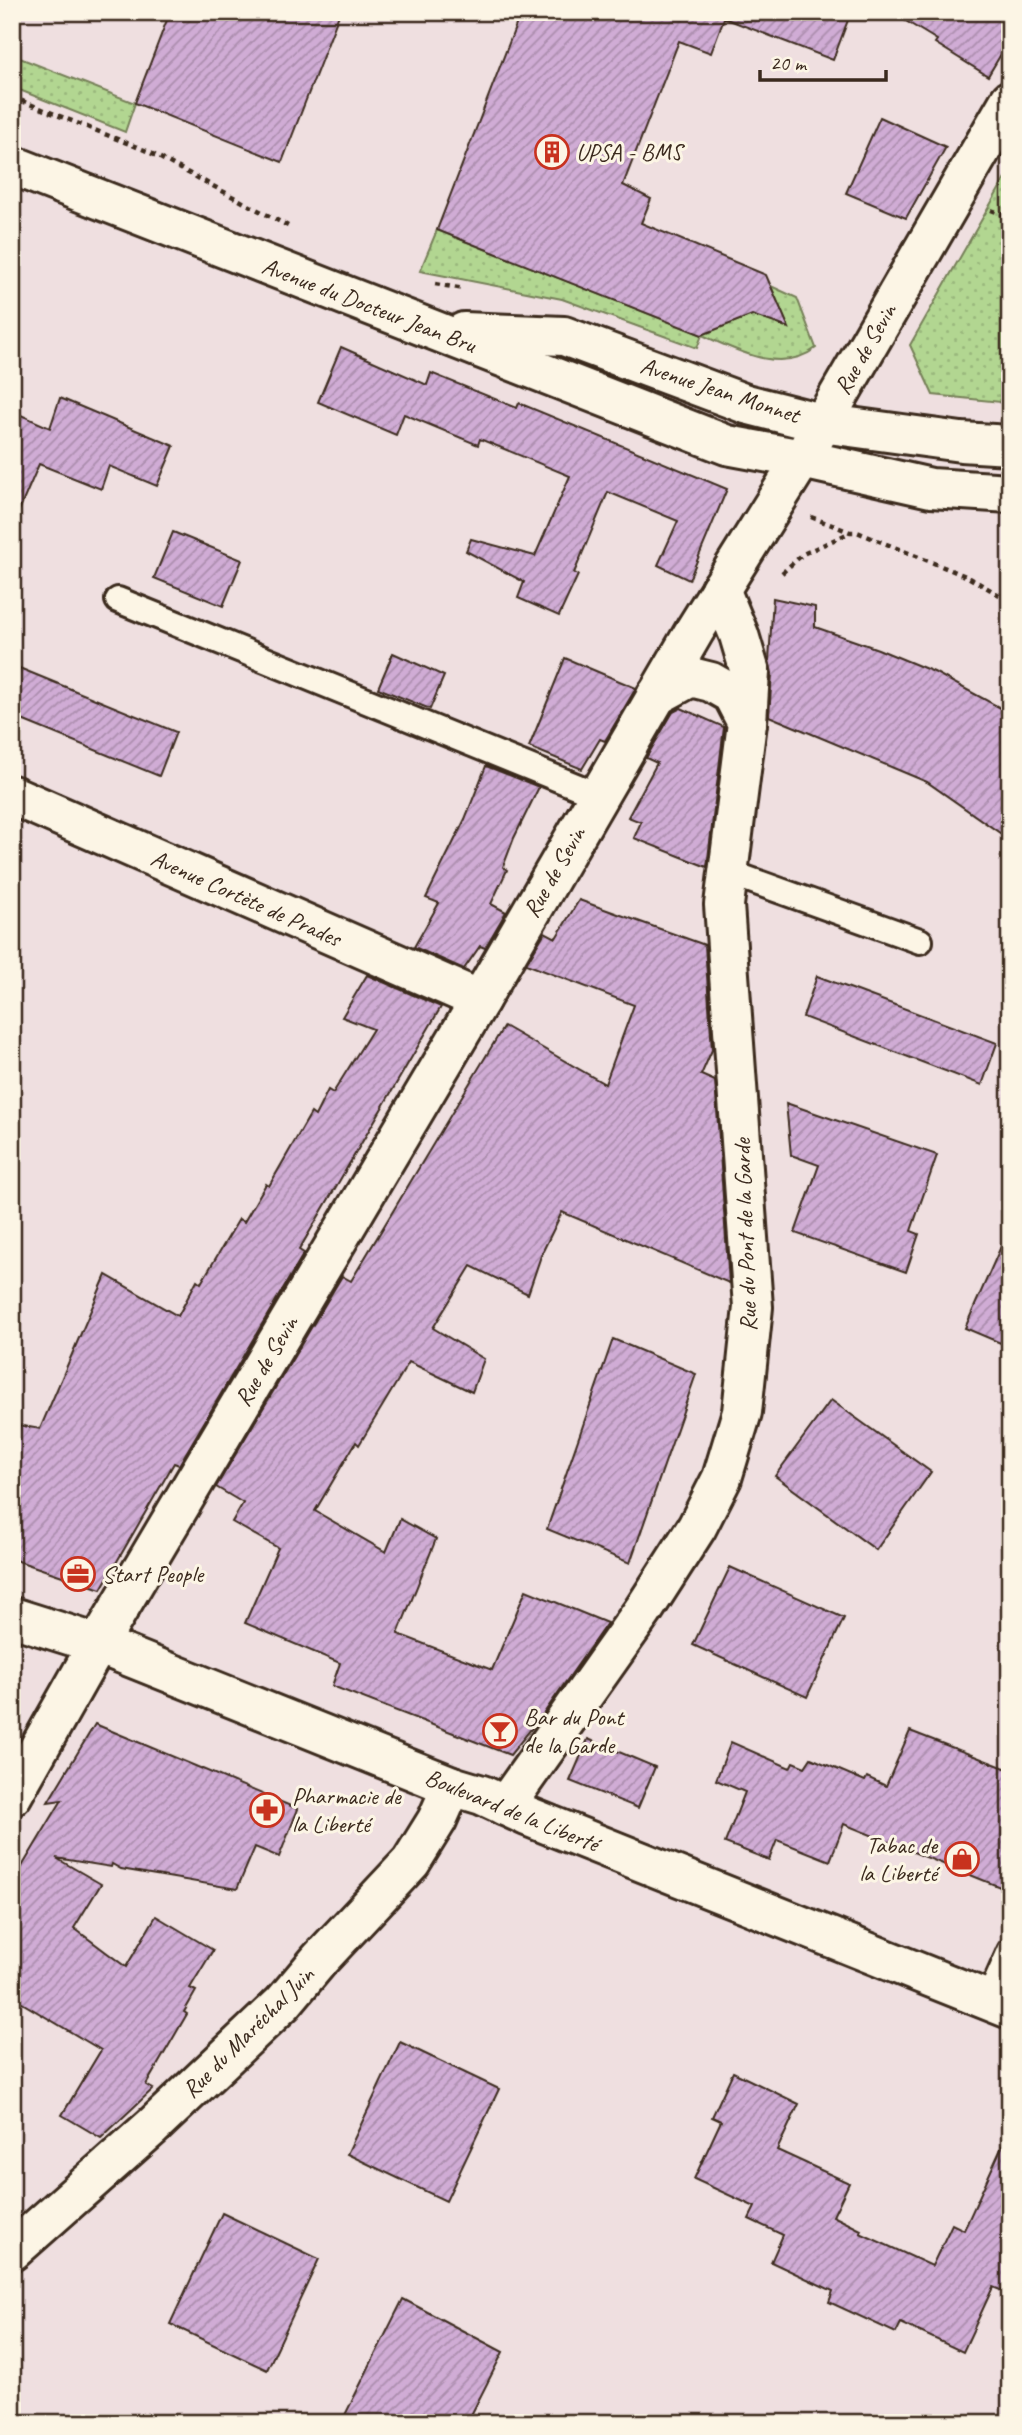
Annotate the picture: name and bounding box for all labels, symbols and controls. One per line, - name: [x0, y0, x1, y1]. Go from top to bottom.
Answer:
- scale bar: [760, 38, 886, 82]
- text: 20 m: [770, 50, 808, 76]
- building icon: UPSA - BMS: [533, 133, 571, 171]
- place label: UPSA - BMS: [576, 137, 685, 167]
- street label: Avenue du Docteur Jean Bru: [258, 250, 482, 360]
- street label: Rue de Sevin: [827, 297, 904, 400]
- street label: Avenue Jean Monnet: [637, 350, 805, 430]
- street label: Rue de Sevin: [516, 820, 593, 923]
- street label: Avenue Cortète de Prades: [146, 843, 347, 954]
- street label: Rue du Pont de la Garde: [727, 1136, 763, 1332]
- street label: Rue de Sevin: [227, 1309, 305, 1412]
- office icon: Start People: [59, 1555, 97, 1593]
- place label: Start People: [102, 1559, 205, 1589]
- place label: Bar du Pont de la Garde: [524, 1702, 625, 1760]
- bar icon: Bar du Pont de la Garde: [481, 1712, 519, 1750]
- street label: Boulevard de la Liberté: [421, 1762, 607, 1860]
- place label: Pharmacie de la Liberté: [292, 1781, 403, 1839]
- pharmacy icon: Pharmacie de la Liberté: [248, 1791, 286, 1829]
- place label: Tabac de la Liberté: [859, 1830, 941, 1888]
- shop icon: Tabac de la Liberté: [943, 1840, 981, 1878]
- street label: Rue du Maréchal Juin: [176, 1959, 321, 2104]

